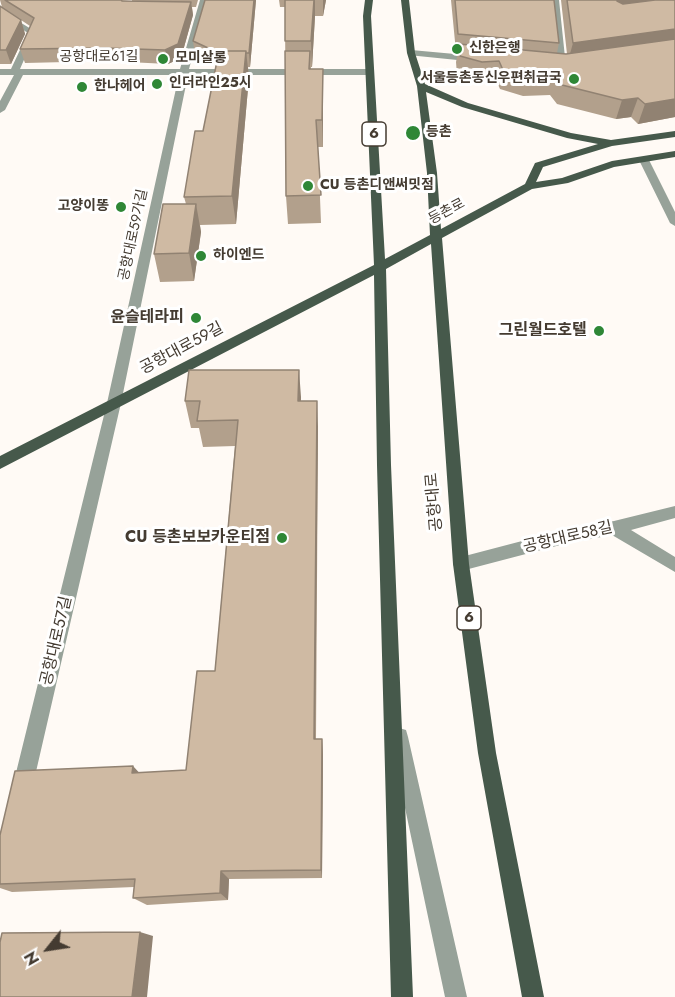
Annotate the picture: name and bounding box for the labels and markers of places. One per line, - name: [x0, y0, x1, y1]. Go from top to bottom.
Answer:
- place label: 신한은행: [469, 41, 521, 57]
- marker: 신한은행: [450, 42, 464, 56]
- place label: 모미살롱: [175, 51, 227, 67]
- marker: 모미살롱: [156, 52, 170, 66]
- place label: 서울등촌동신우편취급국: [420, 71, 562, 87]
- marker: 서울등촌동신우편취급국: [567, 72, 581, 86]
- place label: 인더라인25시: [169, 76, 252, 92]
- marker: 인더라인25시: [150, 77, 164, 91]
- place label: 한나헤어: [94, 79, 146, 95]
- marker: 한나헤어: [75, 80, 89, 94]
- marker: 등촌: [404, 124, 422, 142]
- place label: 등촌: [426, 125, 452, 141]
- place label: CU 등촌디앤써밋점: [320, 178, 434, 194]
- marker: CU 등촌디앤써밋점: [301, 179, 315, 193]
- place label: 고양이똥: [57, 199, 109, 215]
- marker: 고양이똥: [114, 200, 128, 214]
- place label: 하이엔드: [213, 248, 265, 264]
- marker: 하이엔드: [194, 249, 208, 263]
- place label: 윤슬테라피: [110, 308, 184, 328]
- marker: 윤슬테라피: [189, 311, 203, 325]
- place label: 그린월드호텔: [499, 321, 587, 341]
- marker: 그린월드호텔: [592, 324, 606, 338]
- place label: CU 등촌보보카운티점: [125, 528, 270, 548]
- marker: CU 등촌보보카운티점: [275, 531, 289, 545]

